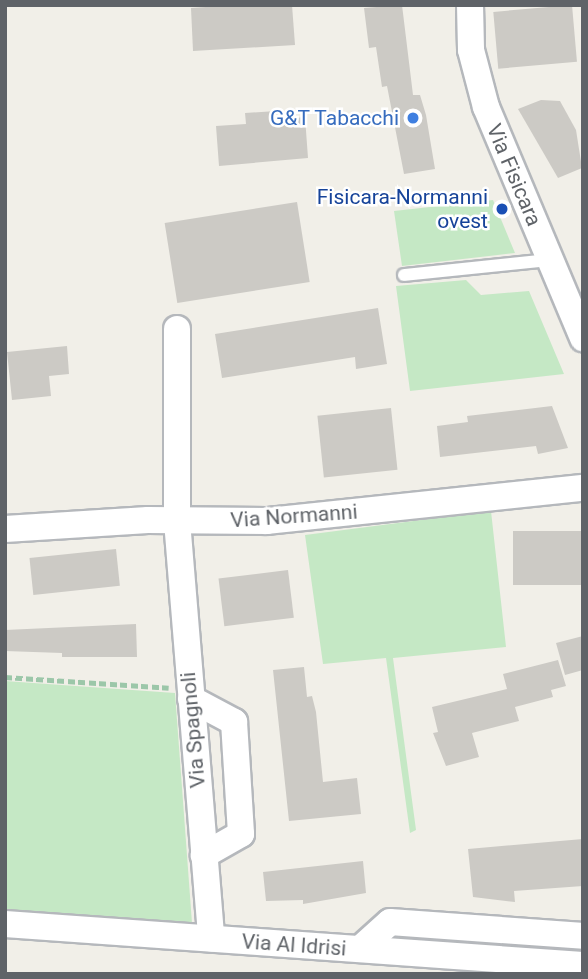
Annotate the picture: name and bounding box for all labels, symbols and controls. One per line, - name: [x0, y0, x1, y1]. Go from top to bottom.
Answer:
- place label: G&T Tabacchi: [269, 105, 399, 131]
- marker: G&T Tabacchi: [405, 110, 421, 126]
- street label: Via Fisicara: [481, 120, 547, 230]
- place label: Fisicara-Normanni ovest: [317, 184, 488, 234]
- marker: Fisicara-Normanni ovest: [494, 201, 510, 217]
- street label: Via Normanni: [230, 499, 358, 533]
- street label: Via Spagnoli: [175, 671, 211, 789]
- street label: Via Al Idrisi: [241, 929, 347, 961]

